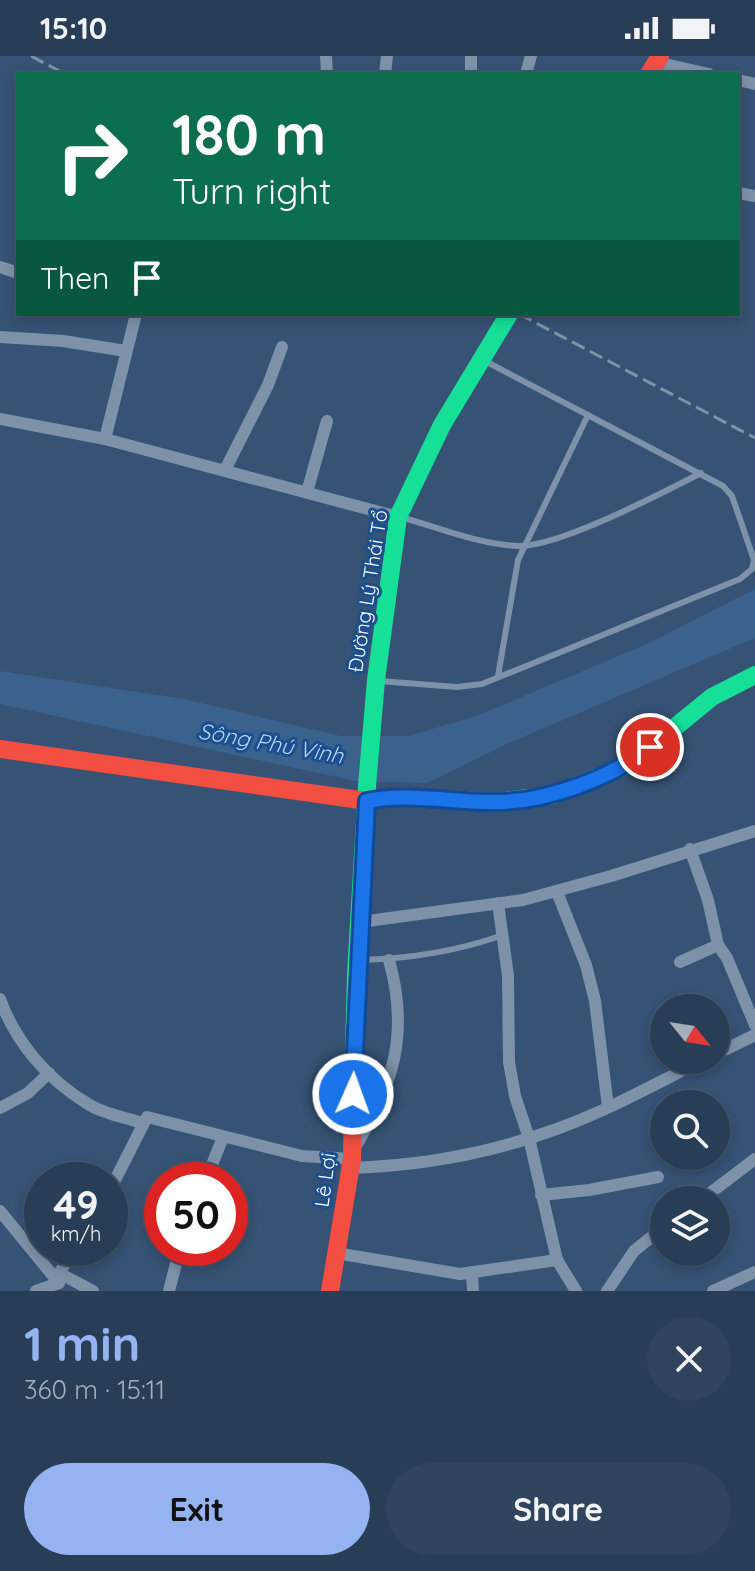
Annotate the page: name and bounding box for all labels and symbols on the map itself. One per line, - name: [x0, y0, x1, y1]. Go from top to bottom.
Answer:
- street label: Đường Lý Thái Tổ: [342, 508, 393, 674]
- pin: [616, 713, 684, 781]
- water label: Sông Phú Vinh: [196, 716, 346, 770]
- north arrow: [650, 994, 730, 1074]
- position arrow: [311, 1052, 395, 1136]
- street label: Lê Lợi: [308, 1151, 341, 1209]
- speed limit sign: 50: [144, 1162, 248, 1266]

